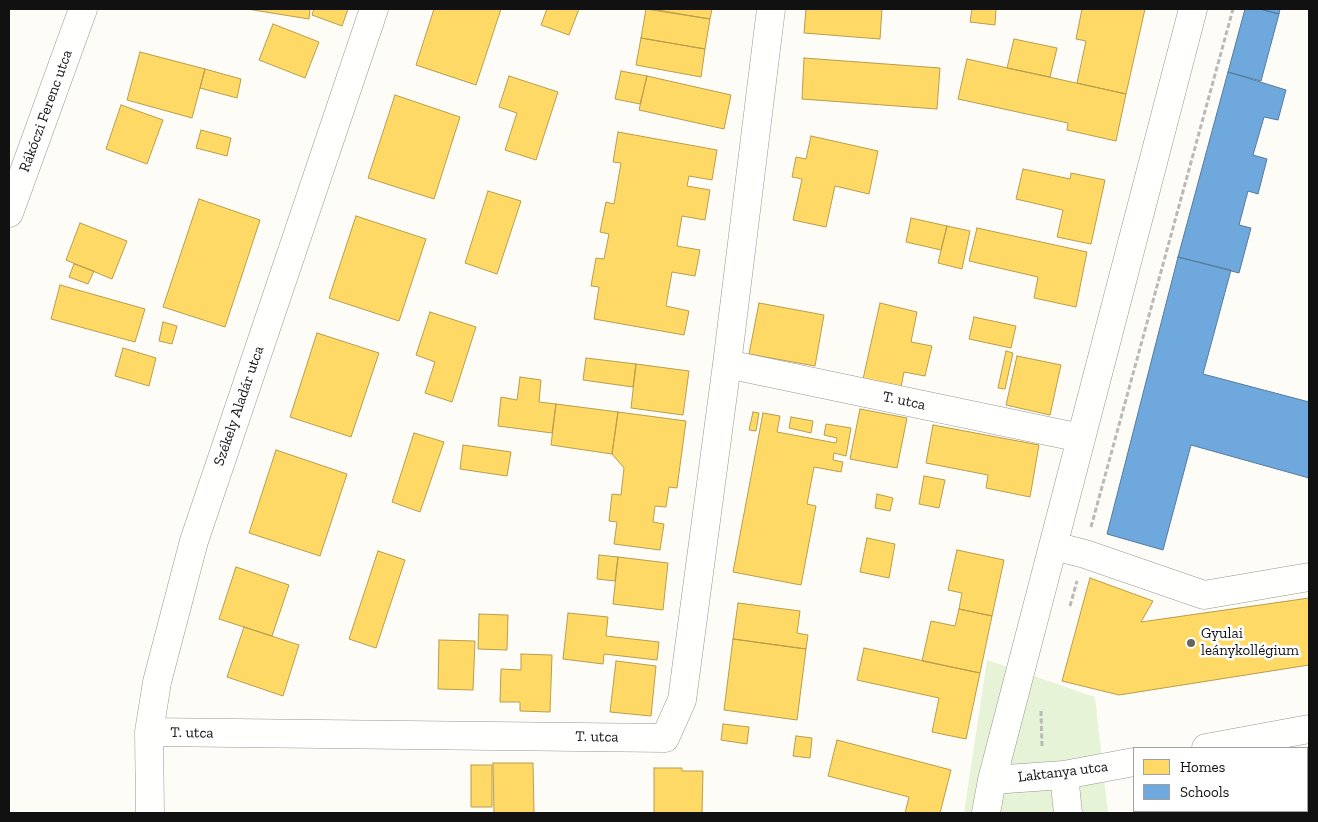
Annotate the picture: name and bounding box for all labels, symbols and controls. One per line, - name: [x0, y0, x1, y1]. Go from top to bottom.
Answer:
- street label: Rákóczi Ferenc utca: [16, 47, 76, 175]
- street label: Székely Aladár utca: [210, 344, 268, 468]
- street label: T. utca: [881, 388, 927, 414]
- place label: Gyulai leánykollégium: [1201, 625, 1299, 660]
- marker: Gyulai leánykollégium: [1185, 637, 1197, 649]
- street label: T. utca: [170, 724, 214, 742]
- street label: T. utca: [575, 728, 619, 746]
- legend: [1133, 747, 1308, 812]
- street label: Laktanya utca: [1017, 758, 1109, 786]
- text: Homes: [1180, 758, 1225, 776]
- text: Schools: [1180, 783, 1229, 801]

